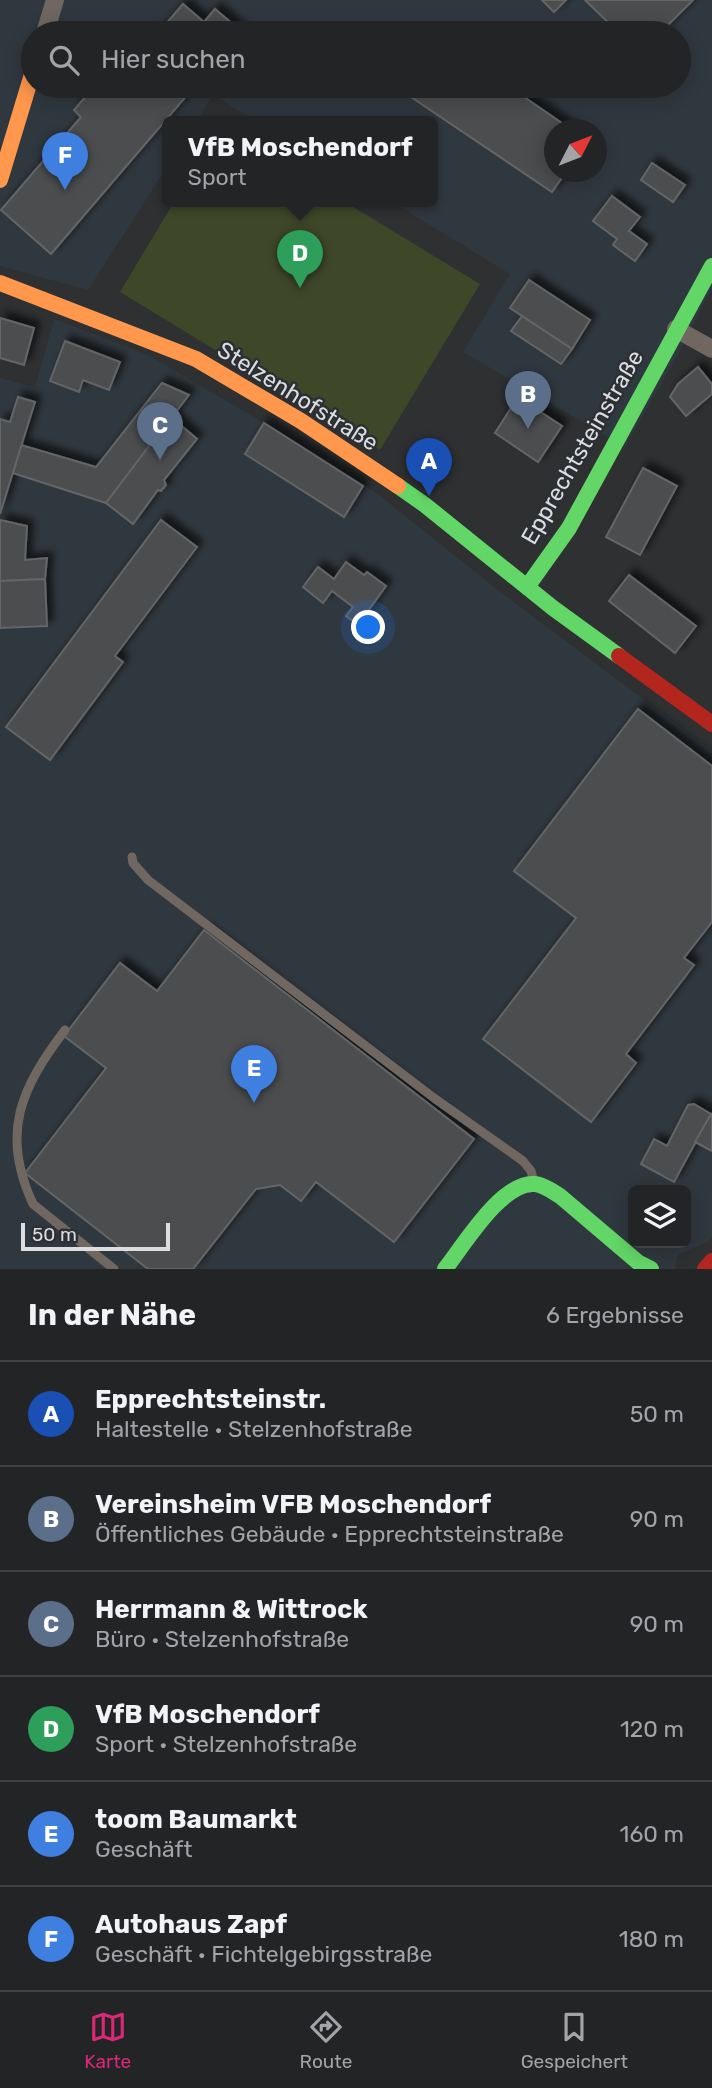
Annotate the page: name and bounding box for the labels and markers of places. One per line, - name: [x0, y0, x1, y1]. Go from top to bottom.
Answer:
- pin: F: [42, 132, 88, 190]
- pin: D: [277, 230, 323, 288]
- pin: B: [505, 371, 551, 429]
- pin: C: [137, 402, 183, 460]
- pin: A: [406, 438, 452, 496]
- pin: E: [231, 1045, 277, 1103]

